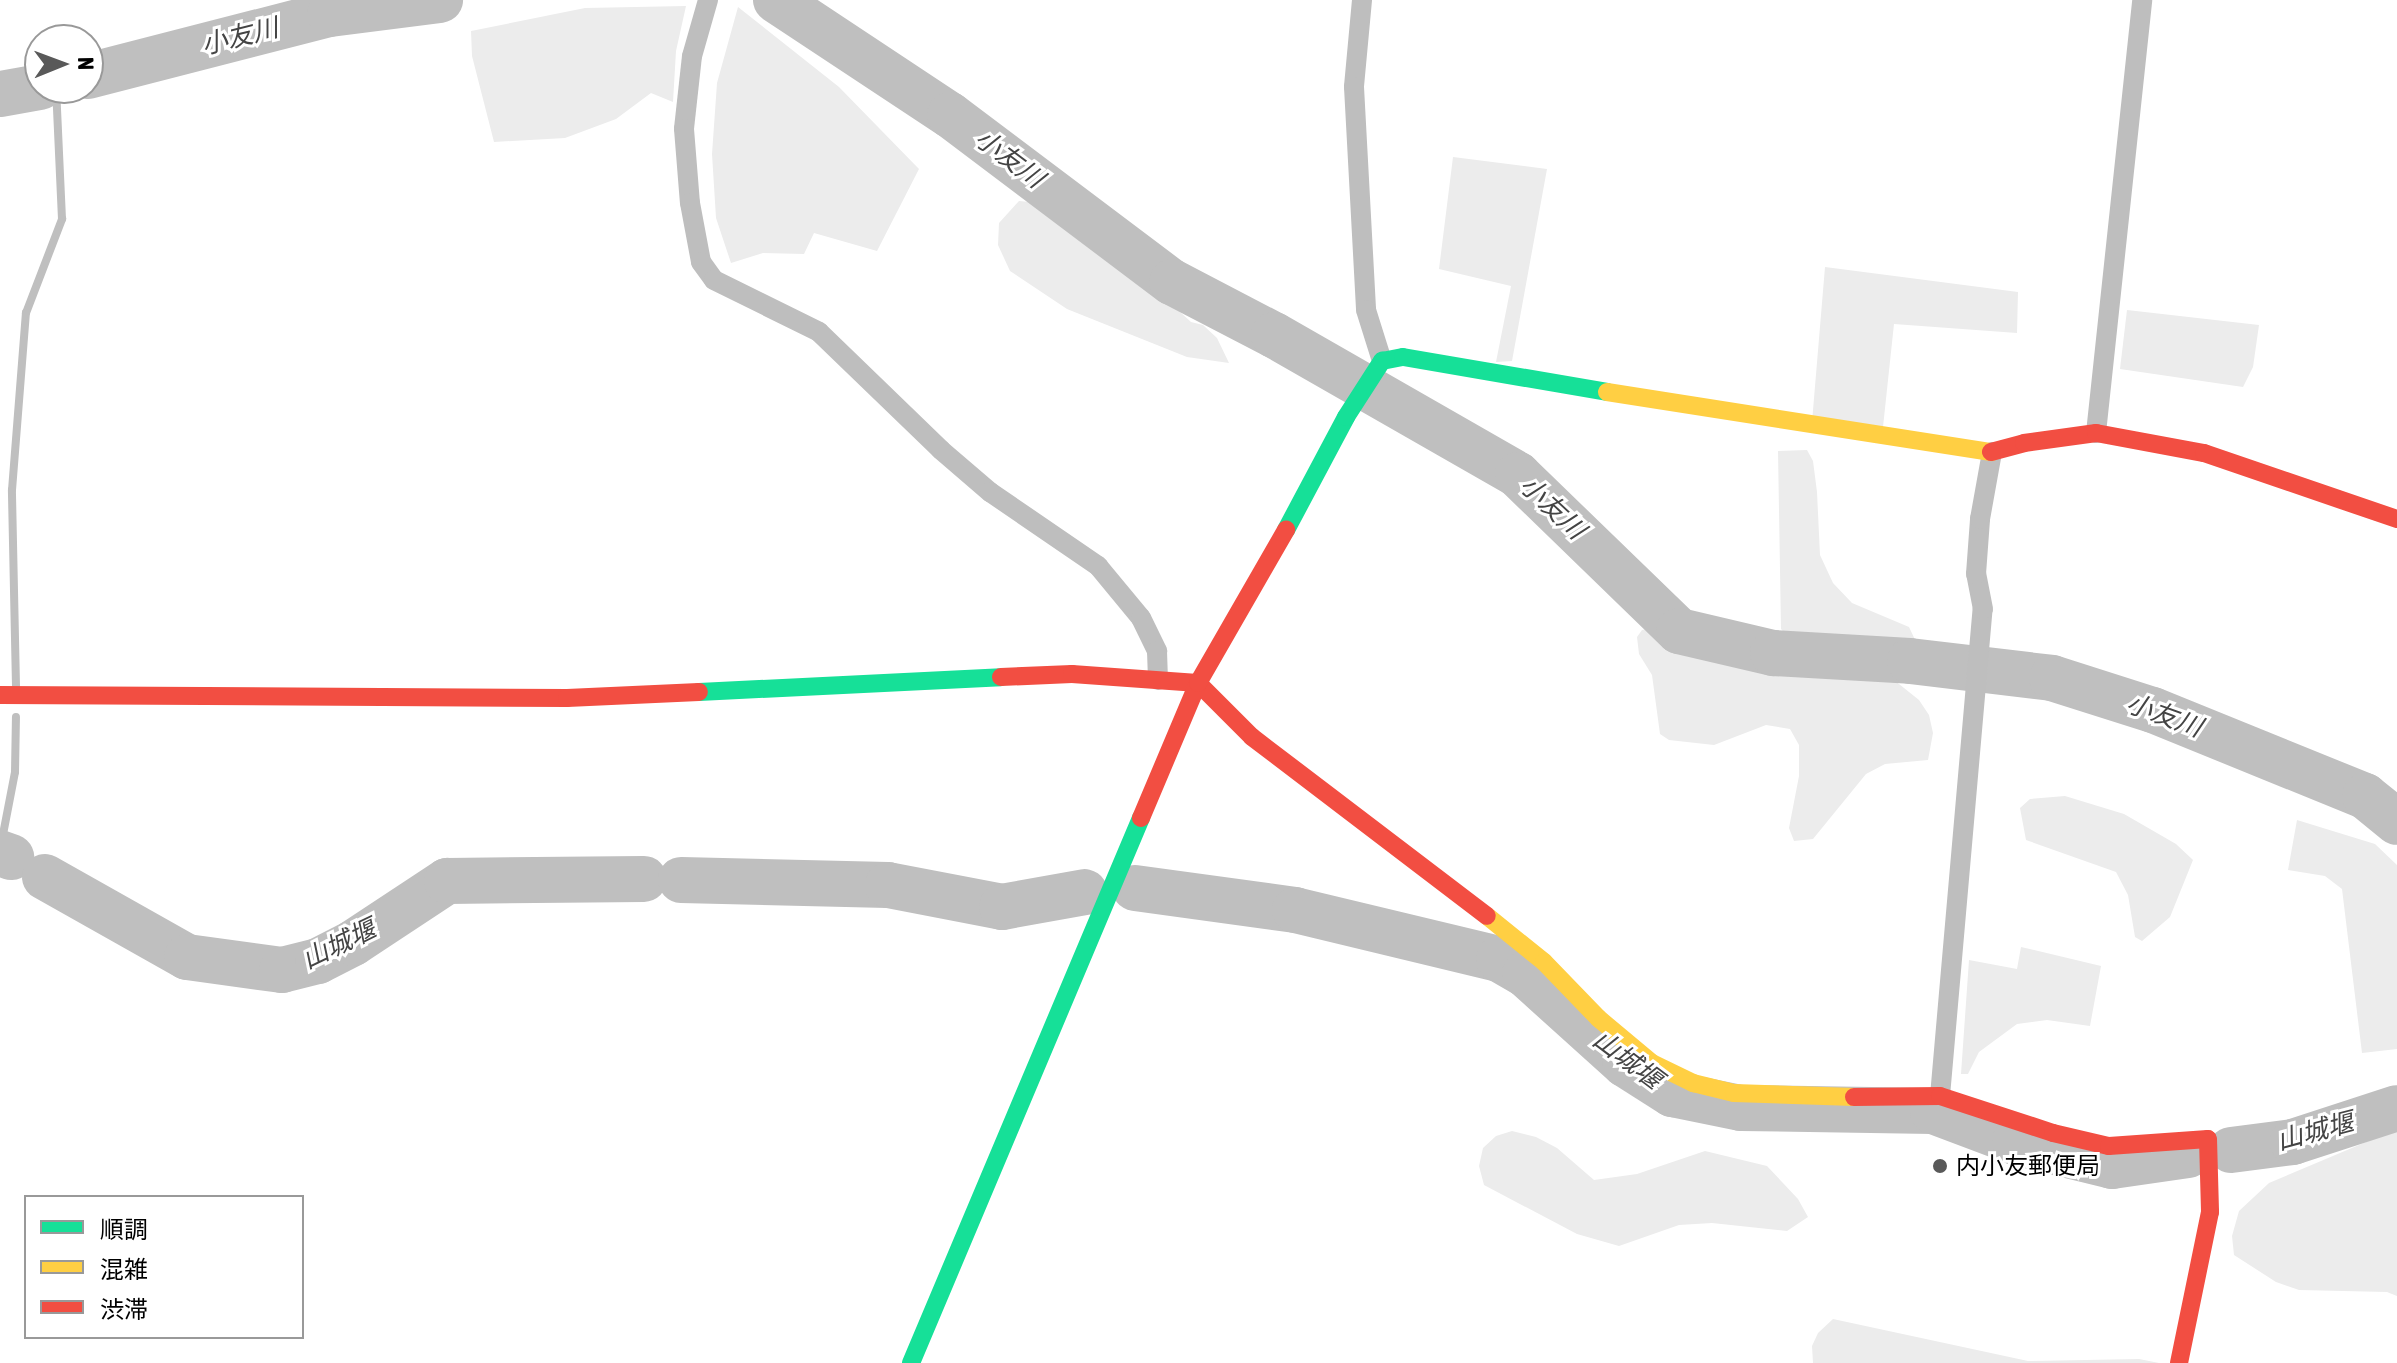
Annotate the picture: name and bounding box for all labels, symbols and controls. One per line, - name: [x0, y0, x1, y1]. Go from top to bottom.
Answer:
- water label: 小友川: [198, 12, 282, 62]
- north arrow: [24, 24, 104, 104]
- text: N: [73, 57, 99, 70]
- water label: 小友川: [968, 123, 1050, 195]
- water label: 小友川: [1513, 470, 1591, 546]
- water label: 小友川: [2122, 688, 2206, 744]
- water label: 山城堰: [297, 914, 381, 976]
- water label: 山城堰: [1586, 1024, 1668, 1096]
- water label: 山城堰: [2273, 1107, 2357, 1157]
- place label: 内小友郵便局: [1956, 1152, 2100, 1180]
- marker: 内小友郵便局: [1931, 1157, 1949, 1175]
- legend: [24, 1195, 304, 1339]
- text: 順調: [100, 1216, 148, 1243]
- text: 混雑: [100, 1256, 148, 1283]
- text: 渋滞: [100, 1296, 148, 1323]

